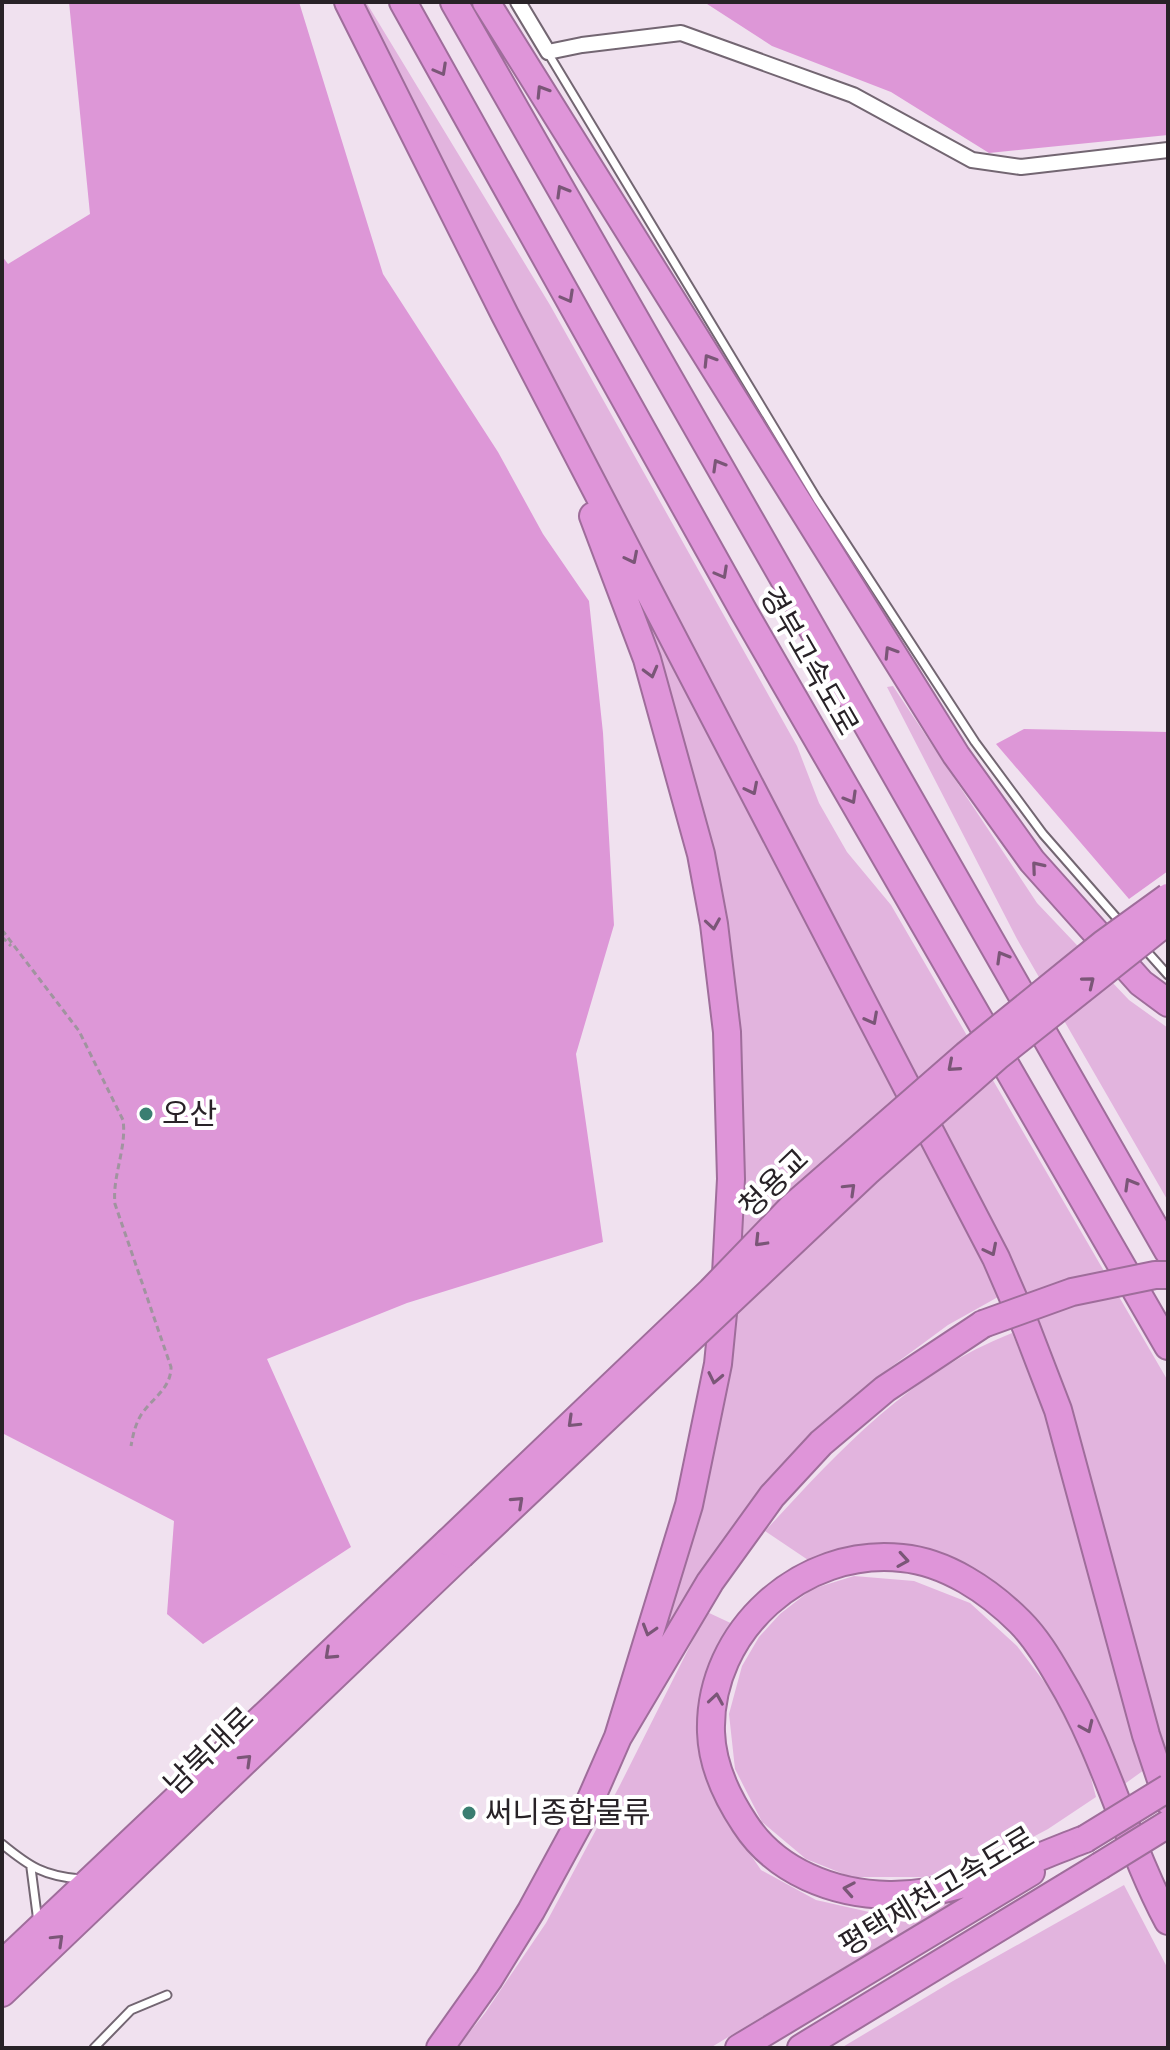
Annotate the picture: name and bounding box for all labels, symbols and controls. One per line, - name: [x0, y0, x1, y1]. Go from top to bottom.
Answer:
- one-way arrow: [431, 61, 447, 76]
- one-way arrow: [537, 86, 552, 100]
- one-way arrow: [556, 185, 572, 199]
- one-way arrow: [558, 288, 574, 303]
- one-way arrow: [703, 354, 718, 369]
- one-way arrow: [712, 459, 728, 474]
- one-way arrow: [623, 549, 638, 564]
- one-way arrow: [712, 564, 728, 579]
- street label: 경부고속도로: [754, 582, 863, 741]
- one-way arrow: [885, 646, 900, 661]
- one-way arrow: [642, 664, 658, 678]
- one-way arrow: [742, 780, 757, 795]
- one-way arrow: [841, 789, 857, 804]
- one-way arrow: [1032, 861, 1047, 876]
- one-way arrow: [704, 917, 721, 931]
- one-way arrow: [996, 951, 1011, 965]
- one-way arrow: [1080, 977, 1094, 992]
- one-way arrow: [862, 1011, 877, 1026]
- one-way arrow: [947, 1057, 962, 1071]
- place label: 오산: [162, 1099, 217, 1130]
- marker: 오산: [137, 1105, 155, 1123]
- street label: 청용교: [734, 1143, 815, 1223]
- one-way arrow: [1124, 1177, 1139, 1192]
- one-way arrow: [841, 1183, 855, 1198]
- one-way arrow: [755, 1232, 769, 1246]
- one-way arrow: [981, 1242, 997, 1257]
- one-way arrow: [707, 1371, 724, 1385]
- one-way arrow: [568, 1412, 582, 1427]
- one-way arrow: [509, 1496, 523, 1511]
- one-way arrow: [897, 1550, 910, 1567]
- one-way arrow: [642, 1622, 658, 1636]
- one-way arrow: [325, 1644, 339, 1659]
- one-way arrow: [706, 1692, 723, 1705]
- street label: 남북대로: [159, 1702, 260, 1801]
- one-way arrow: [1077, 1719, 1093, 1733]
- one-way arrow: [237, 1755, 251, 1769]
- place label: 써니종합물류: [485, 1797, 651, 1829]
- marker: 써니종합물류: [460, 1804, 478, 1822]
- street label: 평택제천고속도로: [834, 1820, 1040, 1962]
- one-way arrow: [842, 1881, 856, 1898]
- one-way arrow: [49, 1935, 64, 1949]

